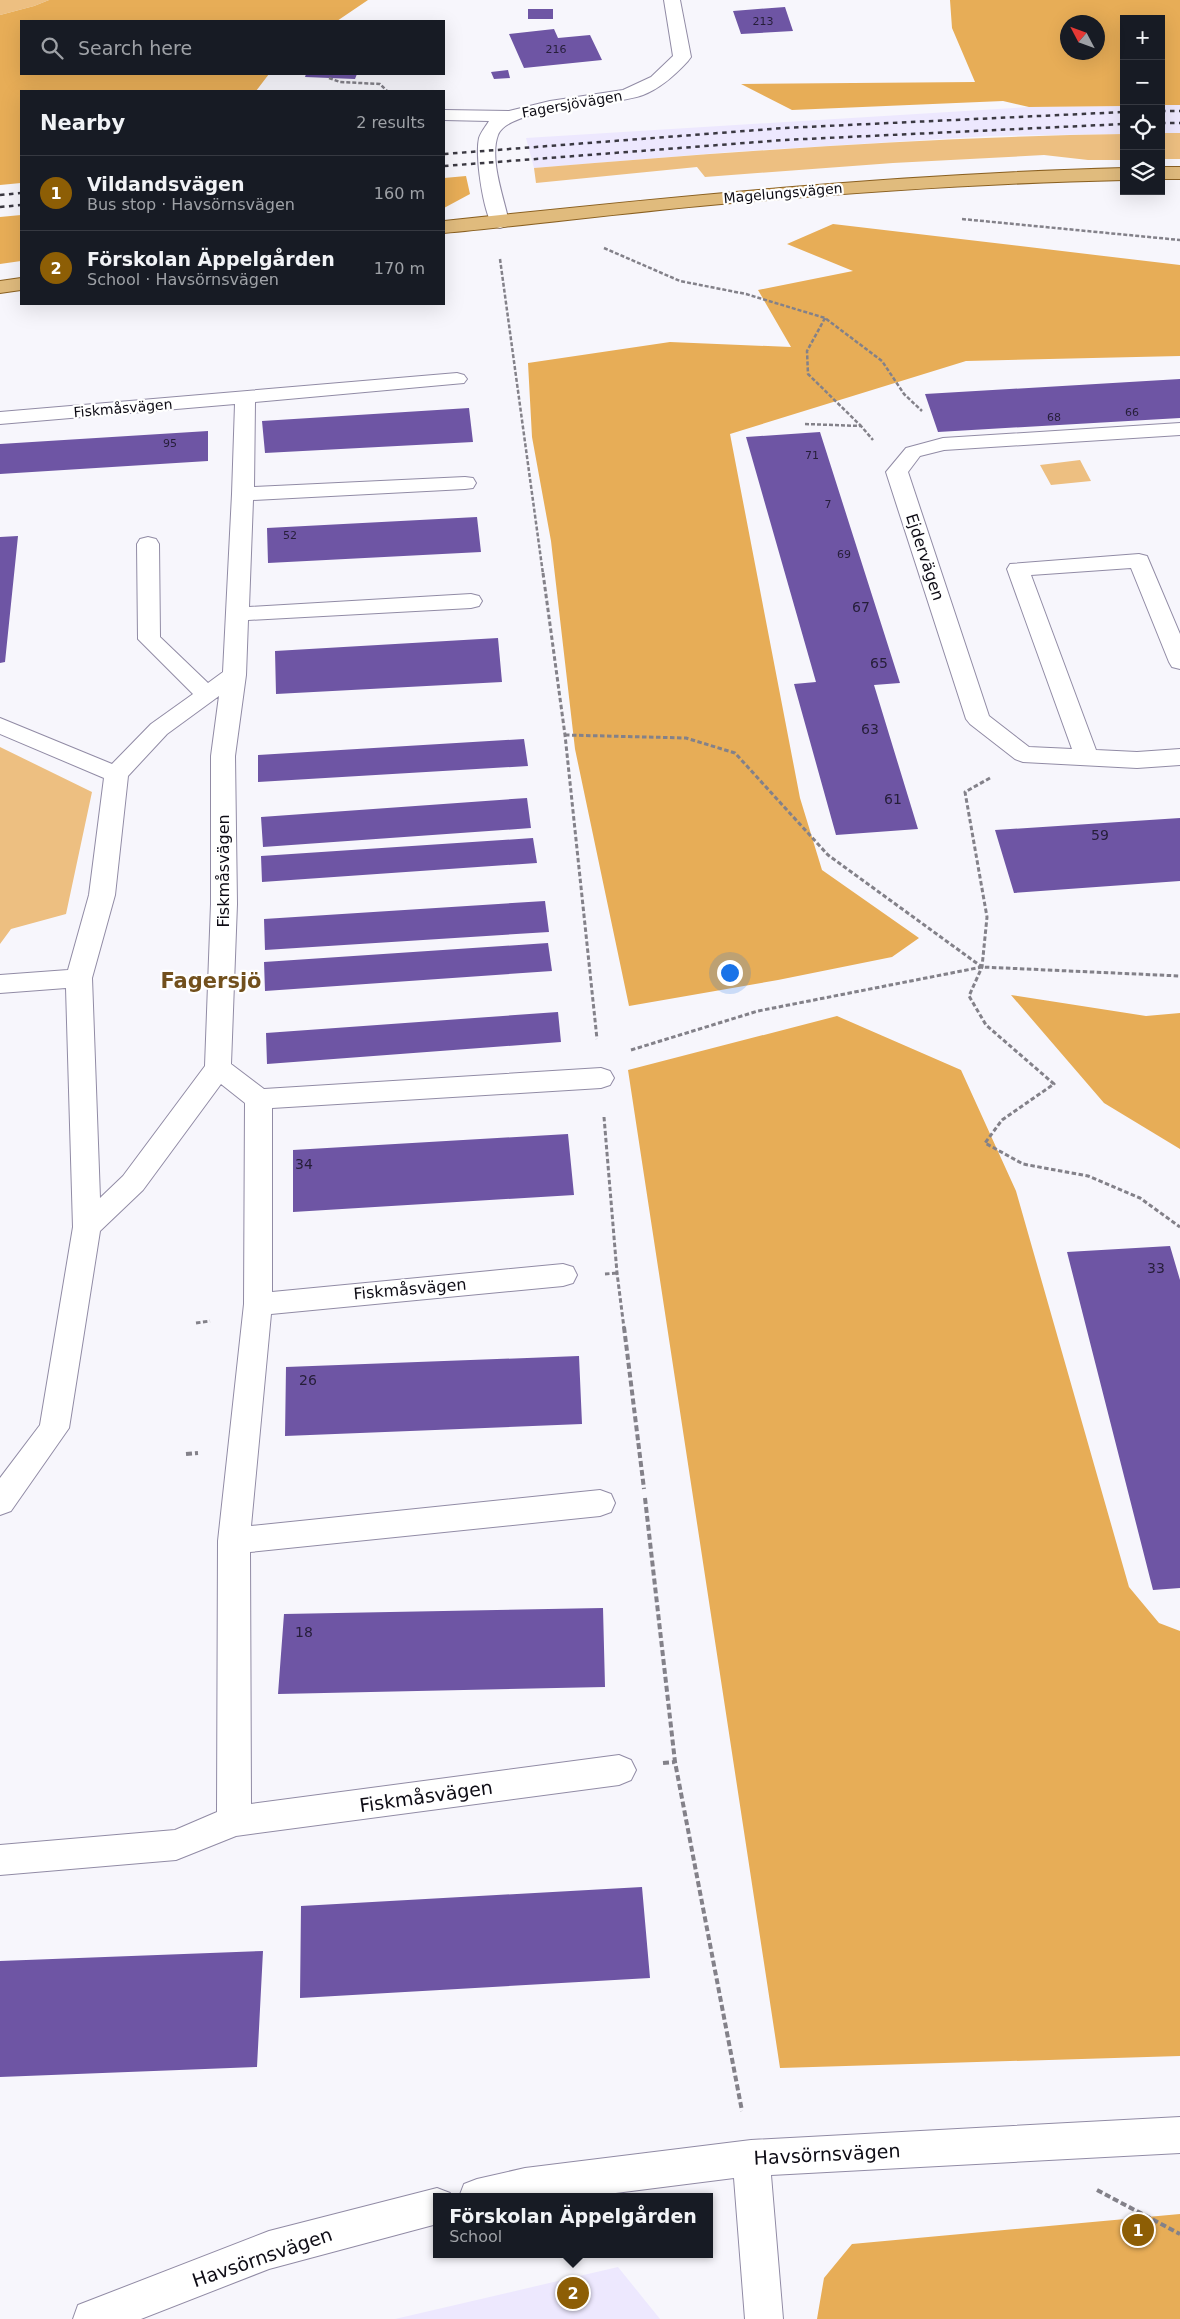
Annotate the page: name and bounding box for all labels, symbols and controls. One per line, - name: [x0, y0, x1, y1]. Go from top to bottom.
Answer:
- house number: 213: [753, 15, 774, 28]
- north arrow: [1060, 15, 1105, 60]
- map controls: [1120, 15, 1165, 195]
- button: +: [1120, 15, 1165, 60]
- search box: [20, 20, 445, 75]
- icon: search: [38, 34, 66, 62]
- text: Search here: [78, 37, 192, 59]
- house number: 216: [546, 43, 567, 56]
- button: −: [1120, 60, 1165, 105]
- street label: Fagersjövägen: [521, 87, 623, 121]
- button: locate: [1120, 105, 1165, 150]
- text: Nearby: [40, 111, 125, 135]
- text: 2 results: [356, 113, 425, 132]
- button: layers: [1120, 150, 1165, 195]
- text: Vildandsvägen: [87, 173, 244, 195]
- street label: Magelungsvägen: [723, 180, 843, 206]
- text: 1: [50, 184, 62, 203]
- text: 160 m: [374, 184, 425, 203]
- text: Bus stop · Havsörnsvägen: [87, 195, 295, 214]
- text: Förskolan Äppelgården: [87, 248, 335, 270]
- text: 2: [50, 259, 62, 278]
- text: 170 m: [374, 259, 425, 278]
- text: School · Havsörnsvägen: [87, 270, 279, 289]
- street label: Fiskmåsvägen: [73, 396, 173, 420]
- house number: 66: [1125, 406, 1139, 419]
- house number: 68: [1047, 411, 1061, 424]
- house number: 95: [163, 437, 177, 450]
- house number: 71: [805, 449, 819, 462]
- house number: 7: [825, 498, 832, 511]
- street label: Ejdervägen: [902, 511, 948, 603]
- house number: 52: [283, 529, 297, 542]
- house number: 69: [837, 548, 851, 561]
- house number: 67: [852, 599, 870, 615]
- house number: 65: [870, 655, 888, 671]
- house number: 63: [861, 721, 879, 737]
- house number: 61: [884, 791, 902, 807]
- street label: Fiskmåsvägen: [214, 814, 233, 928]
- house number: 59: [1091, 827, 1109, 843]
- your location: [717, 960, 743, 986]
- district label: Fagersjö: [160, 969, 262, 993]
- house number: 34: [295, 1156, 313, 1172]
- house number: 33: [1147, 1260, 1165, 1276]
- street label: Fiskmåsvägen: [353, 1275, 467, 1303]
- house number: 26: [299, 1372, 317, 1388]
- house number: 18: [295, 1624, 313, 1640]
- street label: Fiskmåsvägen: [358, 1776, 494, 1816]
- street label: Havsörnsvägen: [753, 2139, 901, 2169]
- popup: [433, 2193, 713, 2258]
- text: Förskolan Äppelgården: [449, 2205, 697, 2227]
- pin: 1: [1122, 2211, 1154, 2249]
- street label: Havsörnsvägen: [189, 2223, 335, 2291]
- text: School: [449, 2227, 502, 2246]
- pin: 2: [557, 2274, 589, 2312]

